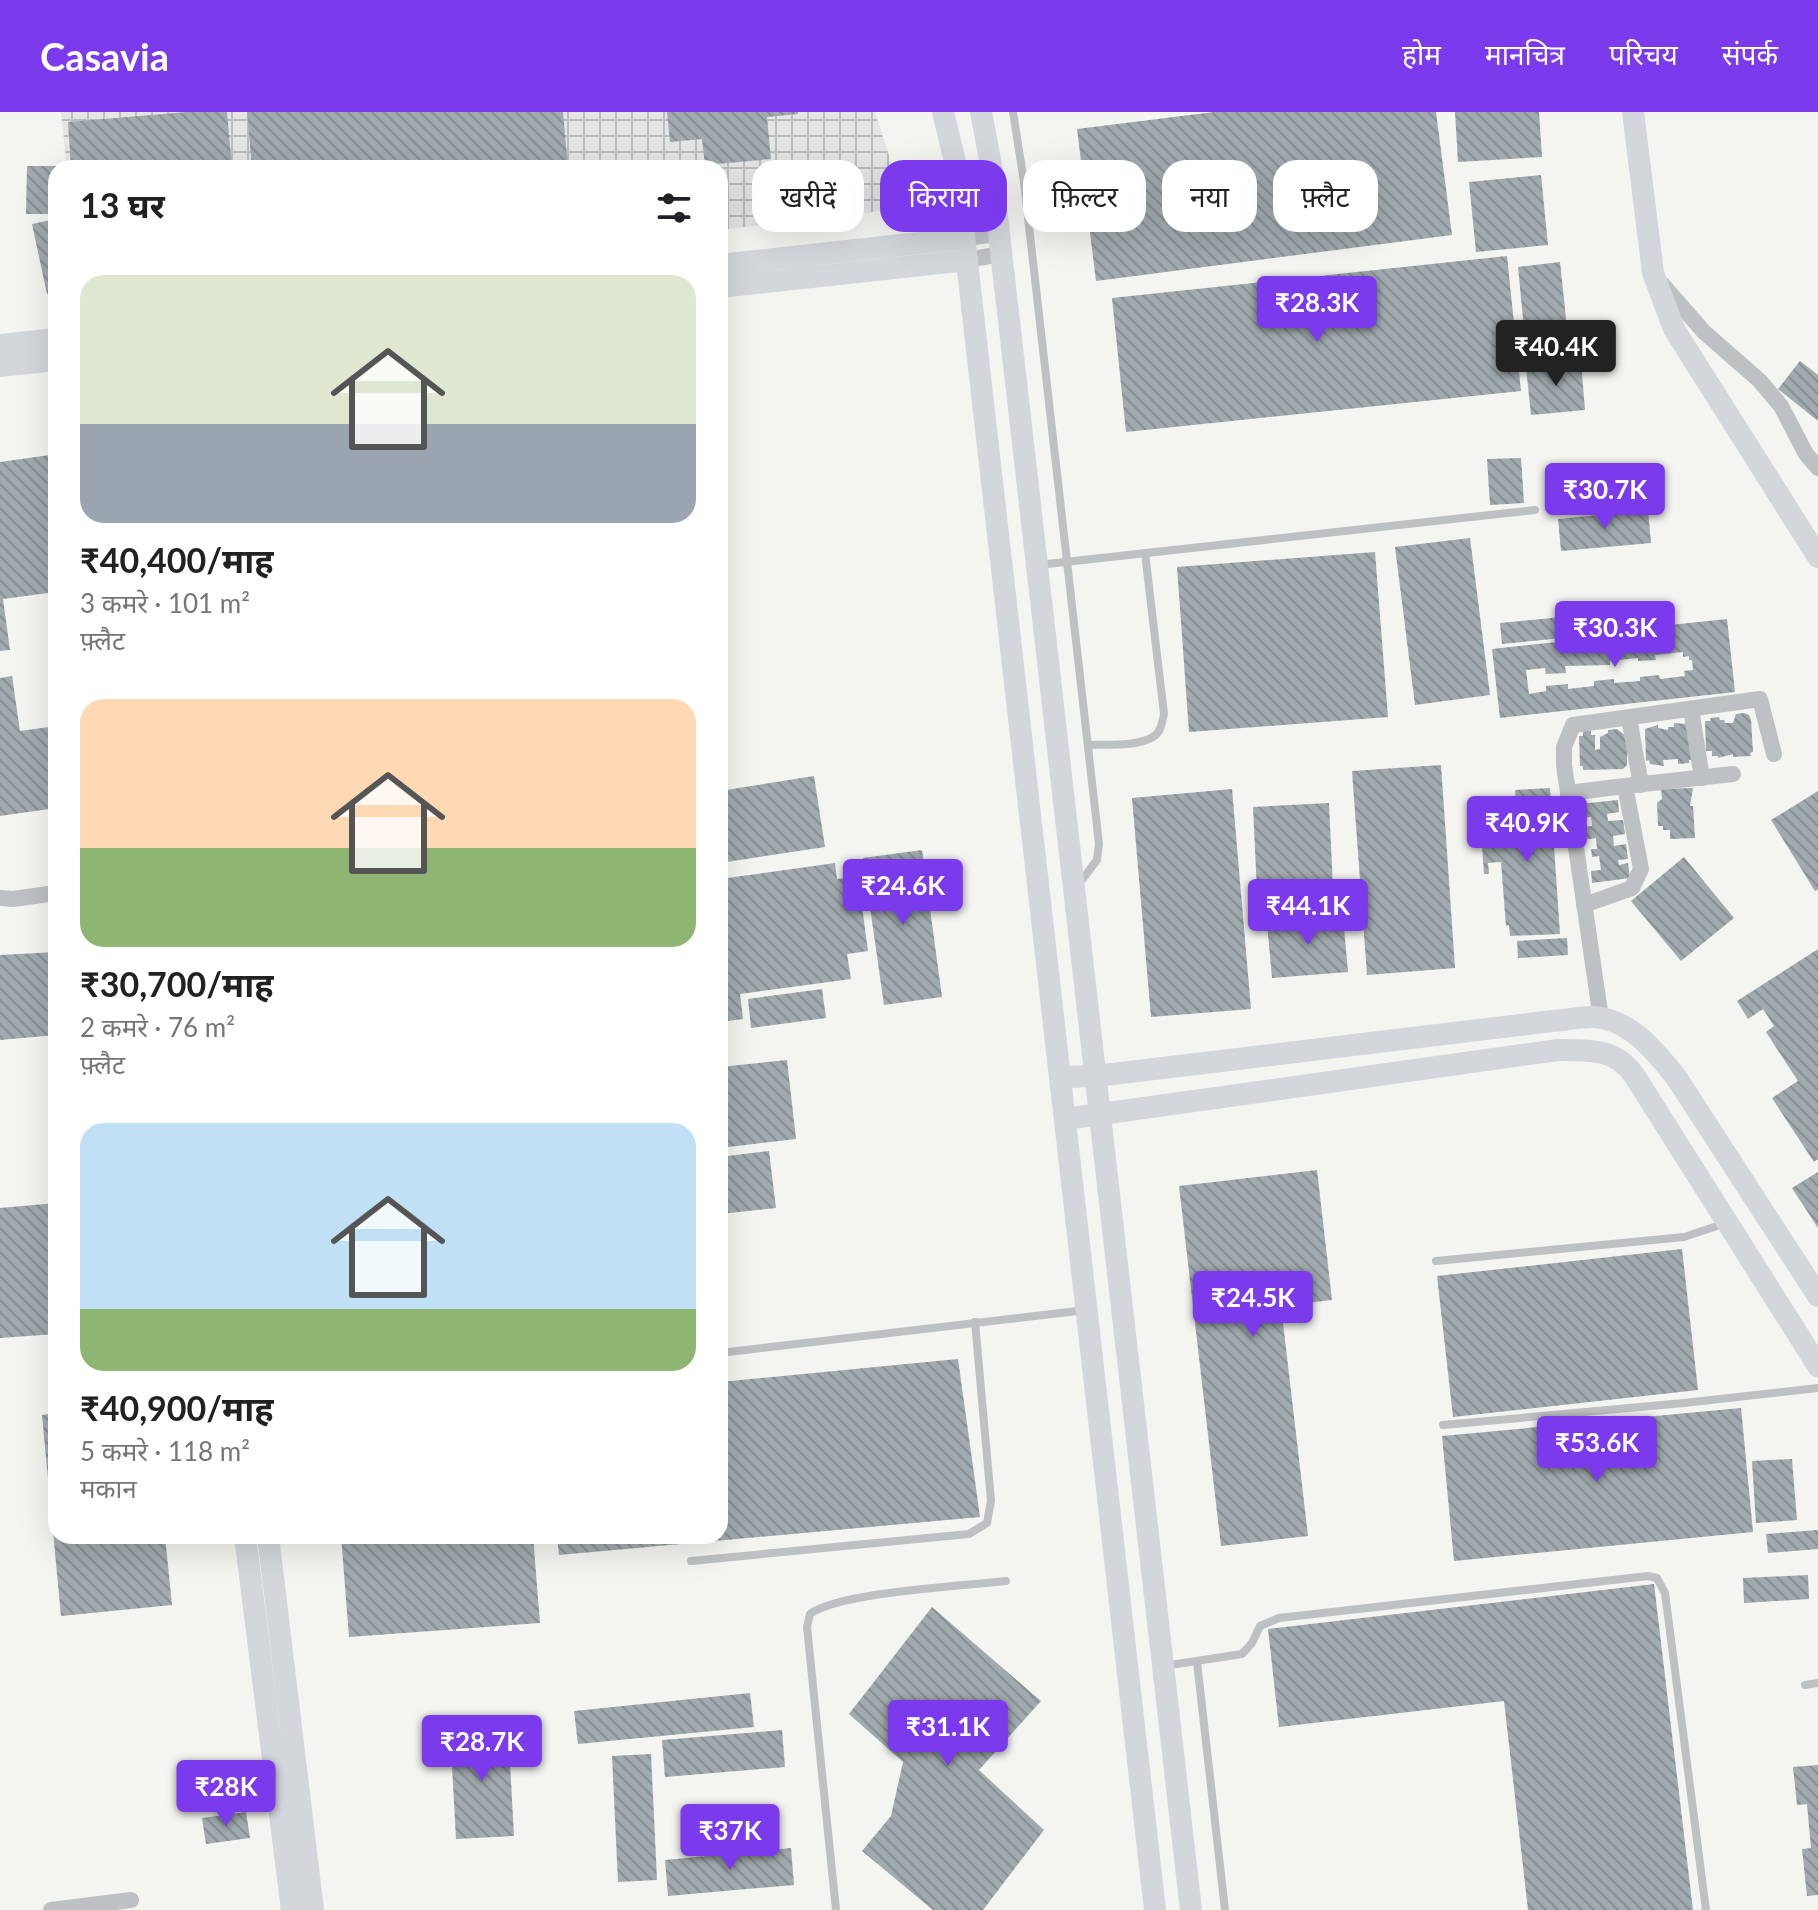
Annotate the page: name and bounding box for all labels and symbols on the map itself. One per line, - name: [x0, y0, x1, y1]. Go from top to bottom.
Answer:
- pin: ₹28.3K: [1252, 276, 1382, 344]
- pin: ₹40.4K: [1491, 320, 1621, 388]
- pin: ₹30.7K: [1540, 463, 1670, 531]
- pin: ₹30.3K: [1550, 601, 1680, 669]
- pin: ₹40.9K: [1462, 796, 1592, 864]
- pin: ₹24.6K: [838, 859, 968, 927]
- pin: ₹44.1K: [1243, 879, 1373, 947]
- pin: ₹24.5K: [1188, 1271, 1318, 1339]
- pin: ₹53.6K: [1532, 1416, 1662, 1484]
- pin: ₹31.1K: [883, 1700, 1013, 1768]
- pin: ₹28.7K: [417, 1715, 547, 1783]
- pin: ₹28K: [179, 1760, 273, 1828]
- pin: ₹37K: [683, 1804, 777, 1872]

